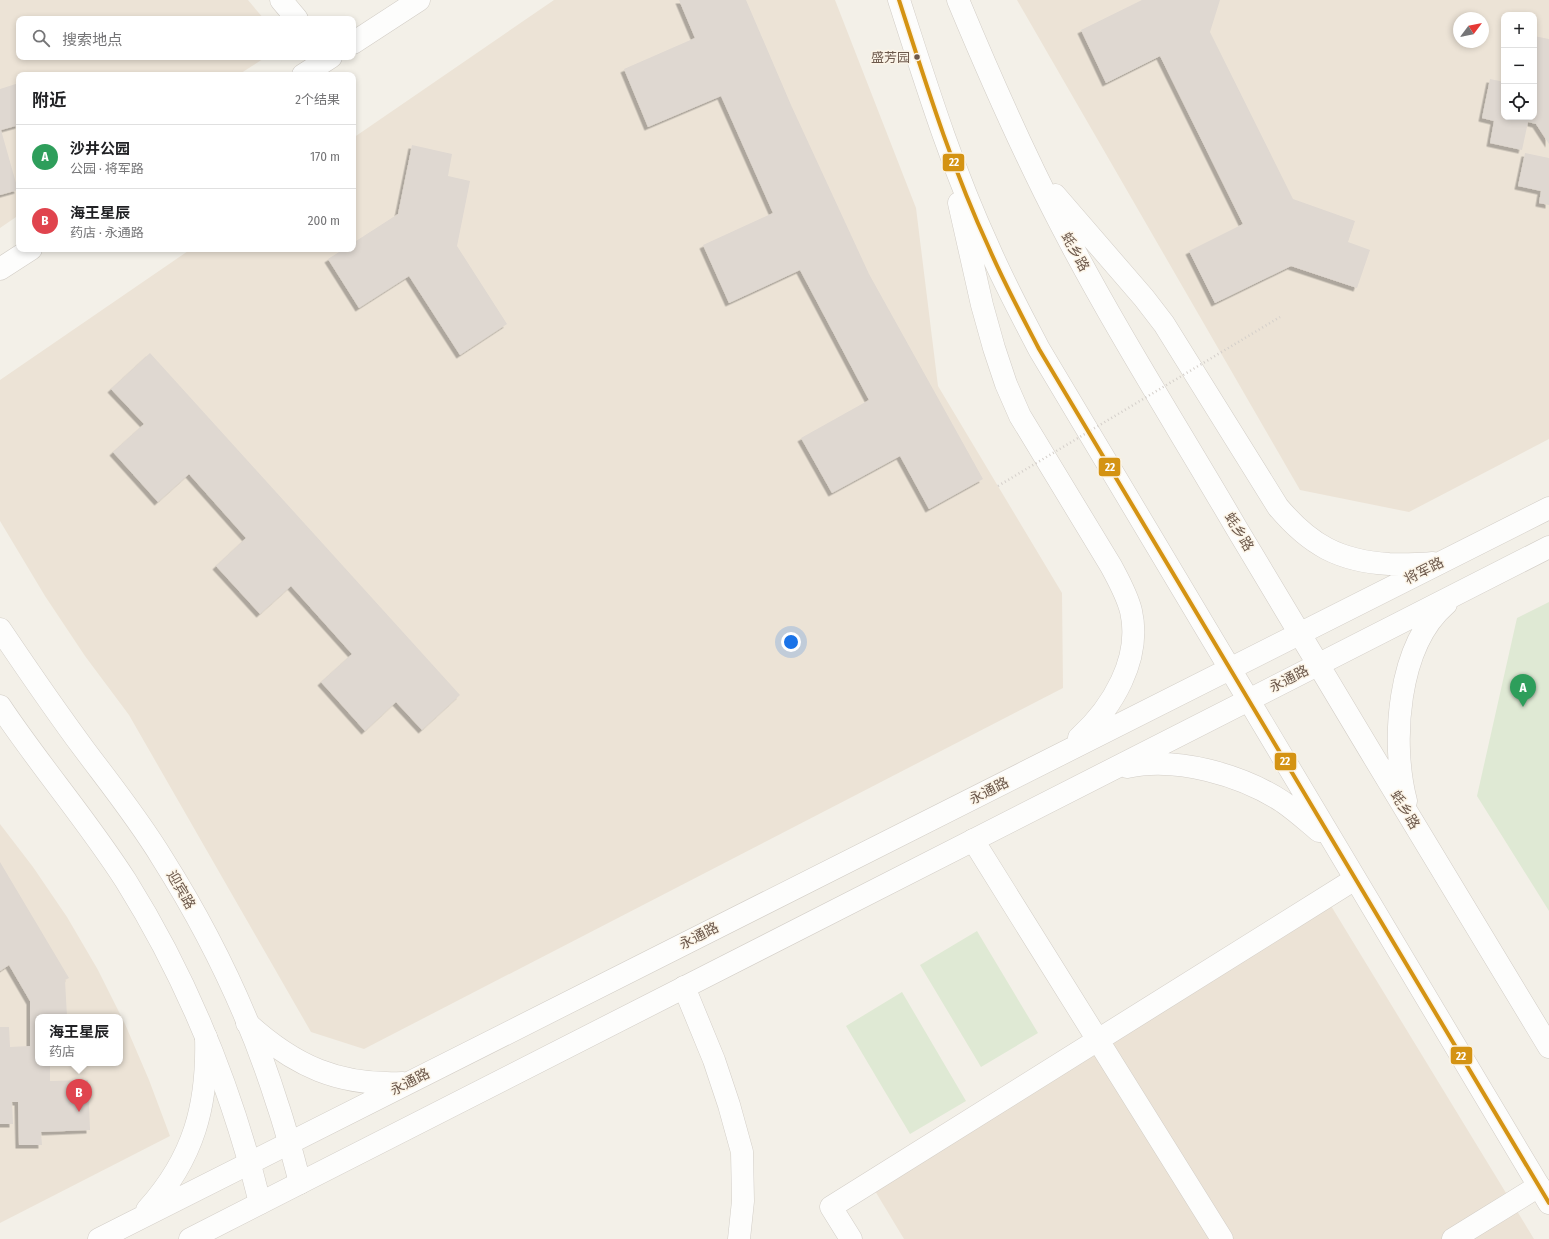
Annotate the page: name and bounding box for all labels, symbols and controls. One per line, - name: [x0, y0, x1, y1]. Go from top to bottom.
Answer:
- north arrow: [1453, 12, 1489, 48]
- map controls: [1501, 12, 1537, 120]
- button: +: [1501, 12, 1537, 48]
- search box: [16, 16, 356, 60]
- icon: search: [30, 27, 52, 49]
- text: 搜索地点: [62, 31, 122, 49]
- button: −: [1501, 48, 1537, 84]
- place label: 盛芳园: [871, 50, 910, 65]
- marker: 盛芳园: [912, 52, 922, 62]
- button: locate: [1501, 84, 1537, 120]
- text: 附近: [32, 90, 66, 111]
- text: 2个结果: [295, 92, 340, 107]
- text: 沙井公园: [70, 140, 130, 158]
- text: A: [41, 149, 49, 164]
- text: 170 m: [310, 149, 340, 164]
- line badge: 22: [942, 153, 965, 172]
- text: 22: [948, 156, 959, 169]
- text: 公园 · 将军路: [70, 161, 144, 176]
- text: 海王星辰: [70, 204, 130, 222]
- text: B: [41, 213, 49, 228]
- text: 200 m: [308, 213, 340, 228]
- text: 药店 · 永通路: [70, 225, 144, 240]
- street label: 蚝乡路: [1057, 230, 1093, 274]
- line badge: 22: [1098, 457, 1121, 477]
- text: 22: [1104, 461, 1115, 474]
- street label: 蚝乡路: [1221, 510, 1257, 554]
- street label: 将军路: [1401, 554, 1447, 588]
- your location: [781, 632, 801, 652]
- street label: 永通路: [1266, 662, 1312, 696]
- pin: A: [1510, 674, 1536, 707]
- line badge: 22: [1274, 752, 1297, 771]
- text: 22: [1279, 755, 1290, 768]
- street label: 永通路: [966, 774, 1012, 808]
- street label: 蚝乡路: [1387, 788, 1423, 832]
- street label: 迎宾路: [163, 868, 199, 912]
- street label: 永通路: [676, 919, 722, 953]
- popup: [35, 1014, 123, 1066]
- text: 海王星辰: [49, 1023, 109, 1041]
- text: 药店: [49, 1044, 75, 1059]
- line badge: 22: [1450, 1046, 1473, 1065]
- text: 22: [1455, 1050, 1466, 1063]
- street label: 永通路: [387, 1065, 433, 1099]
- pin: B: [66, 1079, 92, 1112]

